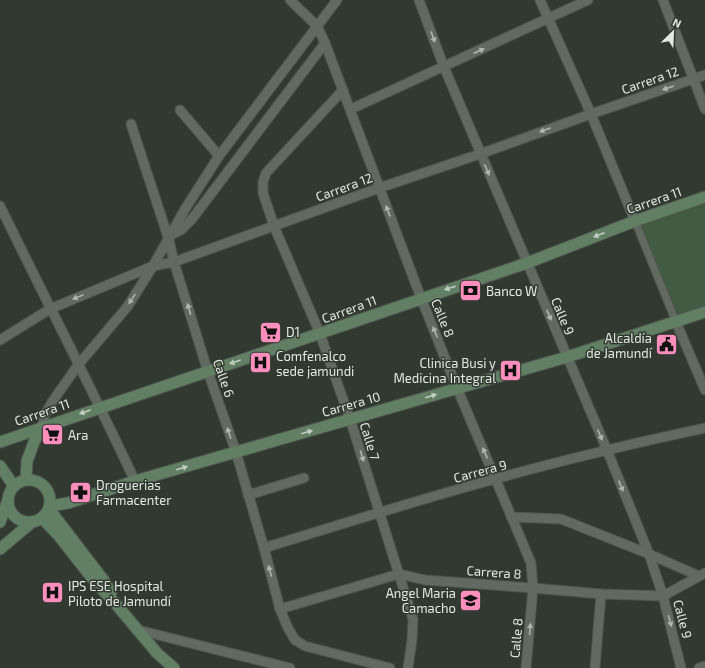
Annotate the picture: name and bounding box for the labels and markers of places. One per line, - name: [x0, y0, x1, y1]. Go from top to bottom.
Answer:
- bank icon: Banco W: [458, 278, 484, 304]
- place label: Banco W: [486, 283, 537, 299]
- supermarket icon: D1: [258, 319, 284, 345]
- place label: D1: [286, 324, 300, 340]
- place label: Alcaldía de Jamundí: [586, 330, 653, 361]
- public building icon: Alcaldía de Jamundí: [654, 332, 680, 358]
- place label: Comfenalco sede jamundi: [276, 348, 354, 379]
- hospital icon: Comfenalco sede jamundi: [247, 350, 273, 376]
- place label: Clinica Busi y Medicina Integral: [393, 355, 496, 386]
- hospital icon: Clinica Busi y Medicina Integral: [498, 357, 524, 383]
- supermarket icon: Ara: [40, 422, 66, 448]
- place label: Ara: [68, 427, 88, 443]
- place label: Droguerias Farmacenter: [96, 477, 172, 508]
- pharmacy icon: Droguerias Farmacenter: [67, 479, 93, 505]
- place label: IPS ESE Hospital Piloto de Jamundí: [68, 578, 172, 609]
- hospital icon: IPS ESE Hospital Piloto de Jamundí: [40, 580, 66, 606]
- place label: Angel Maria Camacho: [386, 585, 456, 616]
- school or university icon: Angel Maria Camacho: [458, 587, 484, 613]

